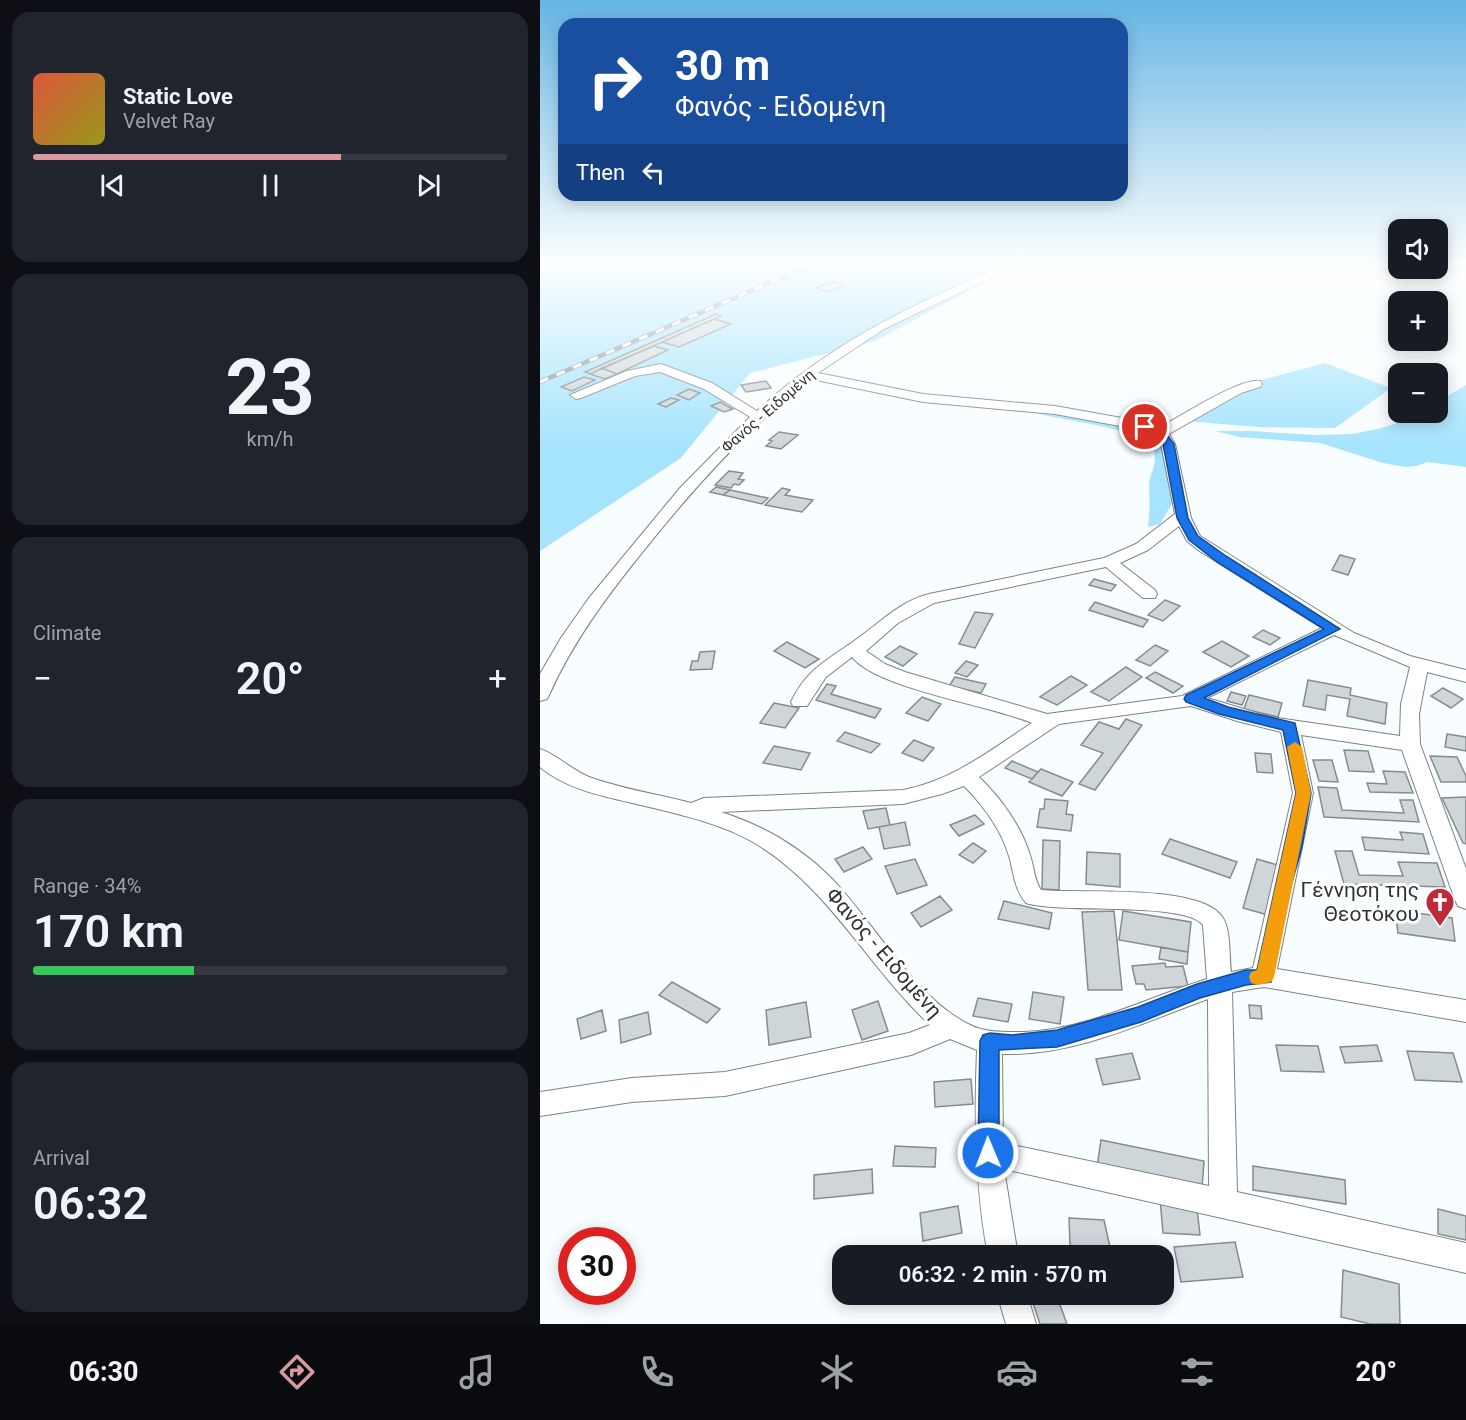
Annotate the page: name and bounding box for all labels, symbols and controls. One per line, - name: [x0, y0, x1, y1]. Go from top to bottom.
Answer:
- text: 30 m: [675, 41, 770, 90]
- icon: right: [576, 42, 654, 120]
- text: Static Love: [123, 84, 233, 109]
- text: Φανός - Ειδομένη: [675, 91, 886, 123]
- text: Velvet Ray: [123, 109, 215, 133]
- icon: left: [637, 156, 670, 189]
- text: Then: [576, 160, 625, 185]
- icon: previous: [96, 169, 129, 202]
- icon: pause: [254, 169, 287, 202]
- icon: next: [412, 169, 445, 202]
- map controls: [1388, 219, 1448, 423]
- button: sound: [1388, 219, 1448, 279]
- button: +: [1388, 291, 1448, 351]
- text: 23: [225, 342, 315, 433]
- button: −: [1388, 363, 1448, 423]
- street label: Φανός - Ειδομένη: [718, 366, 818, 456]
- pin: [1119, 401, 1170, 452]
- icon: arrive: [1128, 410, 1161, 443]
- text: km/h: [247, 427, 293, 451]
- text: Climate: [33, 621, 101, 645]
- text: 20°: [236, 652, 304, 705]
- text: −: [33, 659, 52, 698]
- text: +: [488, 659, 507, 698]
- text: Range · 34%: [33, 874, 141, 898]
- place label: Γέννηση της Θεοτόκου: [1301, 878, 1419, 926]
- street label: Φανός - Ειδομένη: [821, 883, 947, 1023]
- church icon: Γέννηση της Θεοτόκου: [1424, 886, 1456, 928]
- text: 170 km: [33, 905, 184, 958]
- position arrow: [956, 1121, 1020, 1185]
- text: Arrival: [33, 1146, 90, 1170]
- text: 06:32: [33, 1177, 148, 1230]
- speed limit sign: 30: [558, 1227, 636, 1305]
- text: 06:32 · 2 min · 570 m: [899, 1262, 1107, 1287]
- icon: directions: [276, 1351, 318, 1393]
- icon: music: [456, 1351, 498, 1393]
- icon: phone: [636, 1351, 678, 1393]
- icon: climate: [816, 1351, 858, 1393]
- icon: car: [996, 1351, 1038, 1393]
- icon: filters: [1176, 1351, 1218, 1393]
- text: 06:30: [69, 1356, 139, 1388]
- text: 20°: [1356, 1356, 1397, 1388]

